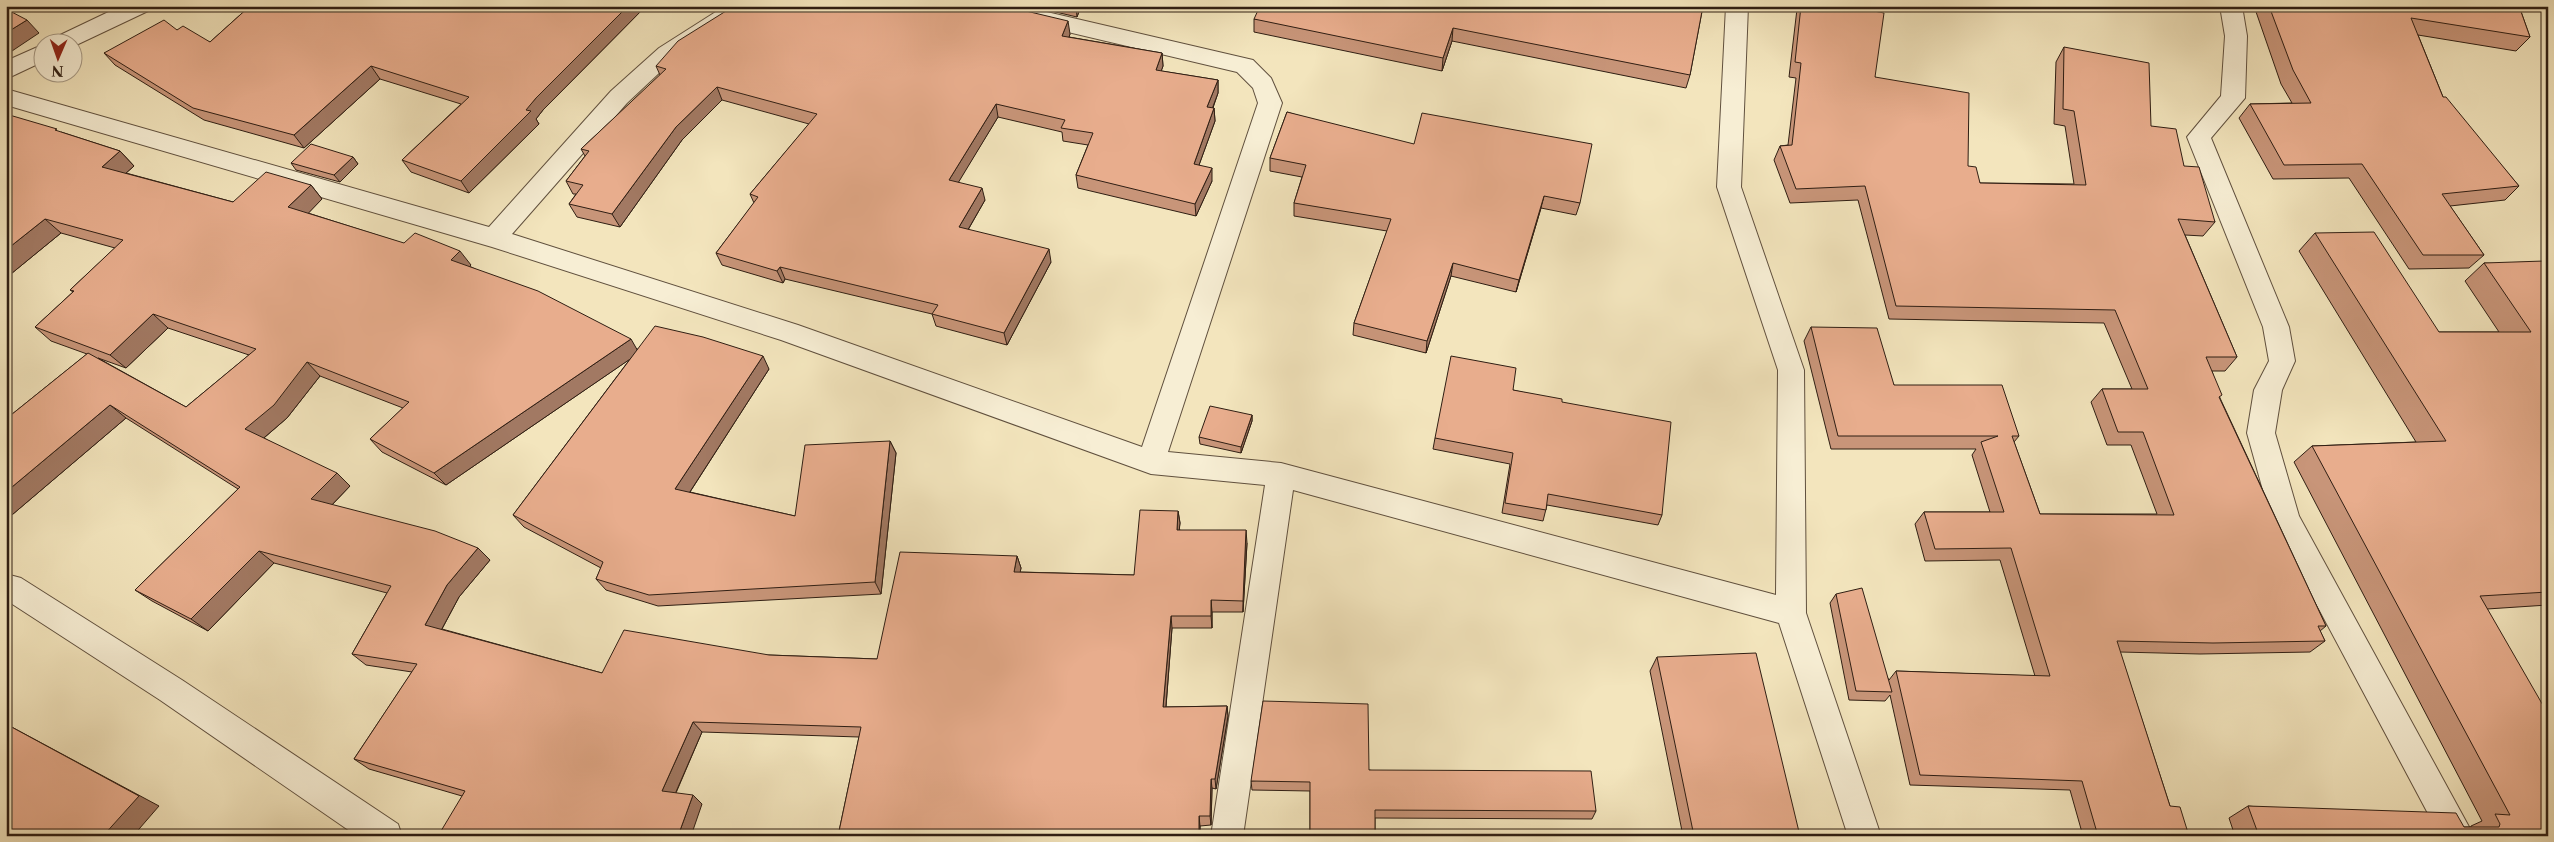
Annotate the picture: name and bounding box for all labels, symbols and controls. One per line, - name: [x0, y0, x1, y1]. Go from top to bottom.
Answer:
- north arrow: [32, 32, 82, 82]
- text: N: [51, 62, 64, 80]

